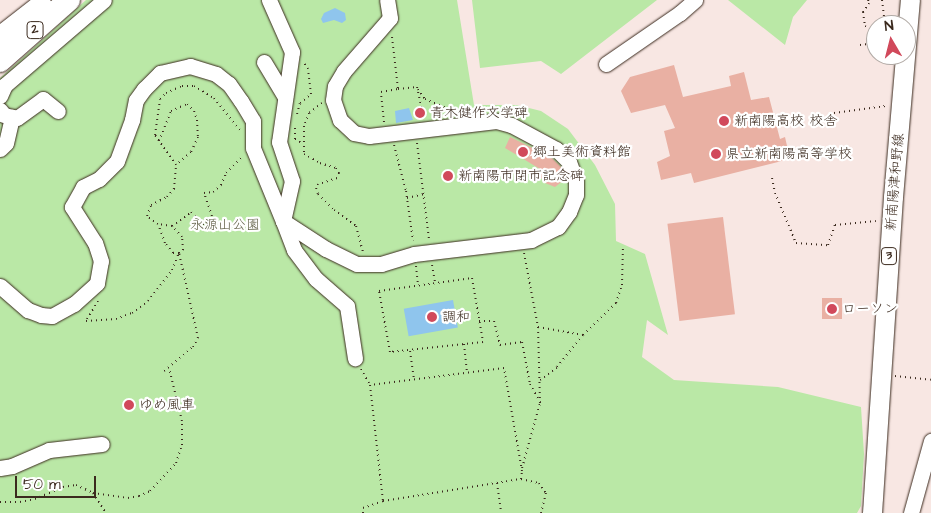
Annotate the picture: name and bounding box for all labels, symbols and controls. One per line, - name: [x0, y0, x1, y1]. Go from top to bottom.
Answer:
- north arrow: [866, 15, 916, 65]
- text: N: [883, 16, 895, 37]
- road number: 2: [26, 20, 44, 40]
- place label: 青木健作文学碑: [430, 105, 528, 121]
- marker: 青木健作文学碑: [414, 107, 426, 119]
- place label: 新南陽高校 校舎: [734, 113, 838, 129]
- marker: 新南陽高校 校舎: [718, 115, 730, 127]
- street label: 新南陽津和野線: [882, 132, 908, 232]
- place label: 郷土美術資料館: [533, 144, 631, 160]
- marker: 郷土美術資料館: [517, 146, 529, 158]
- place label: 県立新南陽高等学校: [726, 146, 852, 162]
- marker: 県立新南陽高等学校: [710, 148, 722, 160]
- place label: 新南陽市閉市記念碑: [458, 168, 584, 184]
- marker: 新南陽市閉市記念碑: [442, 170, 454, 182]
- park label: 永源山公園: [190, 217, 260, 233]
- road number: 3: [880, 247, 898, 266]
- place label: ローソン: [842, 301, 898, 317]
- marker: ローソン: [826, 303, 838, 315]
- place label: 調和: [442, 309, 470, 325]
- marker: 調和: [426, 311, 438, 323]
- place label: ゆめ風車: [139, 397, 195, 413]
- marker: ゆめ風車: [123, 399, 135, 411]
- scale bar: [18, 466, 99, 498]
- text: 50 m: [23, 474, 61, 495]

